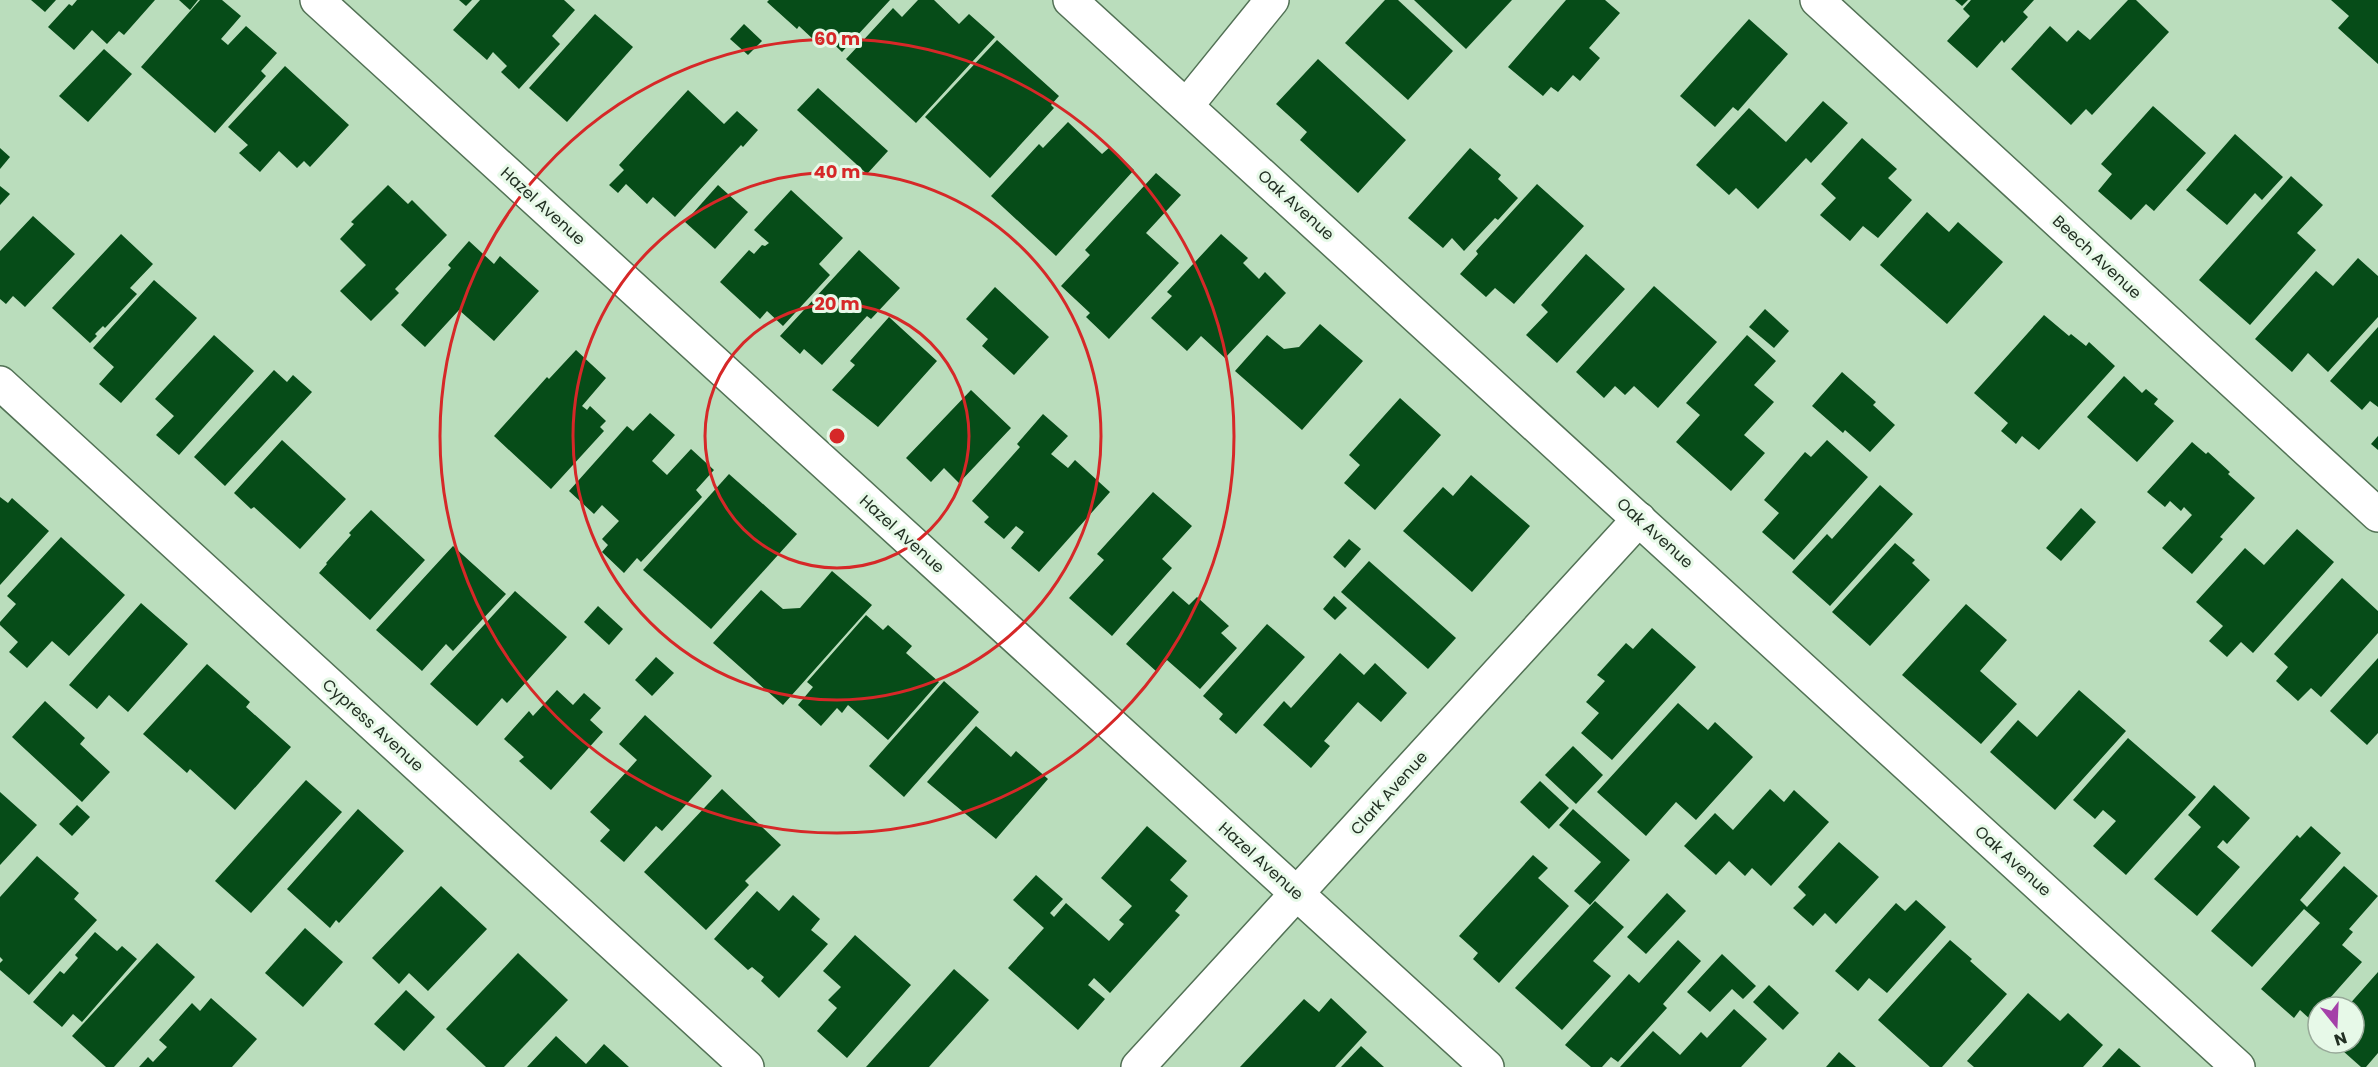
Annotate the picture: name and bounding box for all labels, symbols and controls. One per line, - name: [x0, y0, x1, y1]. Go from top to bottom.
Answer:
- text: 60 m: [814, 26, 860, 51]
- text: 40 m: [814, 159, 860, 184]
- street label: Hazel Avenue: [495, 162, 591, 251]
- street label: Oak Avenue: [1253, 164, 1339, 246]
- street label: Beech Avenue: [2047, 210, 2147, 304]
- text: 20 m: [815, 291, 859, 316]
- centre of rings: [827, 426, 847, 446]
- street label: Hazel Avenue: [854, 490, 950, 579]
- street label: Oak Avenue: [1612, 492, 1698, 574]
- street label: Cypress Avenue: [317, 673, 429, 777]
- street label: Clark Avenue: [1345, 746, 1433, 840]
- street label: Hazel Avenue: [1213, 817, 1309, 906]
- street label: Oak Avenue: [1970, 820, 2056, 902]
- north arrow: [2306, 995, 2366, 1055]
- text: N: [2331, 1026, 2350, 1052]

